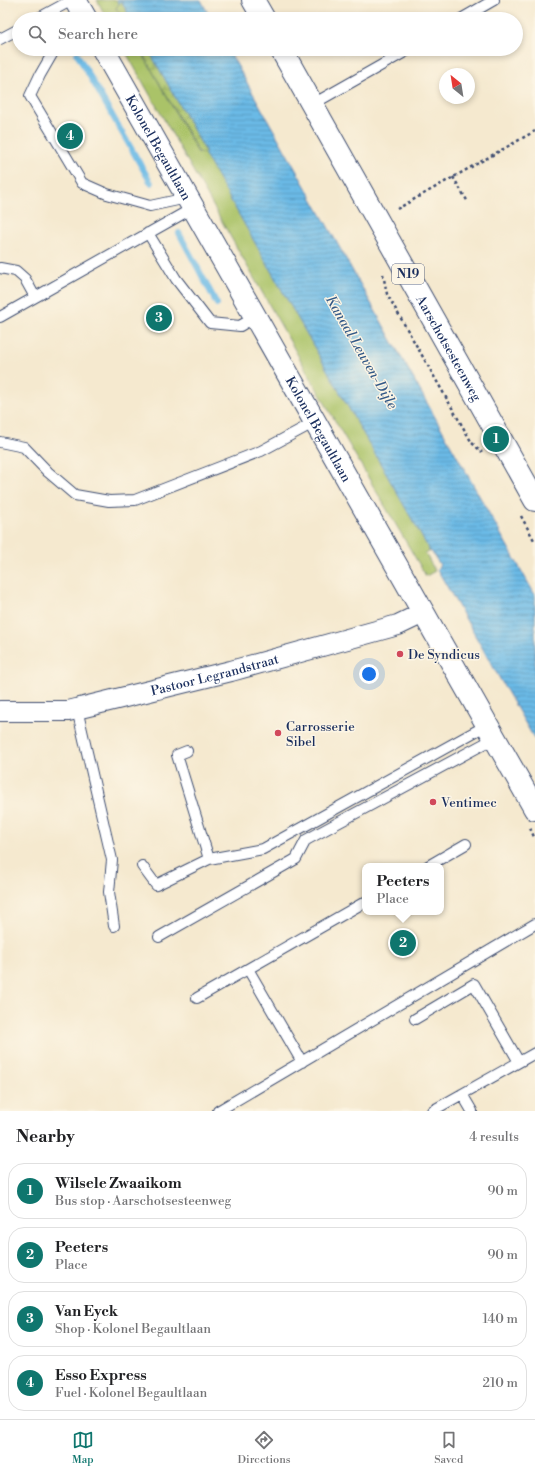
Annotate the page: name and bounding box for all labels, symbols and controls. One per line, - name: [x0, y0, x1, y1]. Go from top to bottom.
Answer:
- search box: [12, 12, 523, 56]
- icon: search: [26, 23, 48, 45]
- text: Search here: [58, 25, 138, 44]
- north arrow: [439, 68, 475, 104]
- street label: Kolonel Begaultlaan: [122, 92, 194, 203]
- pin: 4: [57, 121, 83, 151]
- road number: N19: [392, 264, 424, 284]
- water label: Kanaal Leuven-Dijle: [321, 292, 401, 413]
- street label: Aarschotsesteenweg: [412, 292, 485, 404]
- pin: 3: [146, 303, 172, 333]
- street label: Kolonel Begaultlaan: [282, 374, 354, 485]
- pin: 1: [483, 424, 509, 454]
- place label: De Syndicus: [408, 647, 480, 663]
- marker: De Syndicus: [395, 649, 405, 659]
- street label: Pastoor Legrandstraat: [149, 651, 281, 699]
- your location: [359, 664, 379, 684]
- place label: Carrosserie Sibel: [286, 719, 355, 750]
- marker: Carrosserie Sibel: [273, 728, 283, 738]
- place label: Ventimec: [440, 795, 497, 811]
- marker: Ventimec: [428, 797, 438, 807]
- popup: [362, 863, 444, 915]
- text: Peeters: [376, 872, 430, 891]
- text: Place: [376, 891, 409, 907]
- pin: 2: [390, 928, 416, 958]
- text: Nearby: [16, 1126, 75, 1148]
- text: 4 results: [469, 1129, 519, 1145]
- text: Wilsele Zwaaikom: [55, 1174, 182, 1193]
- text: 1: [27, 1183, 33, 1199]
- text: 90 m: [487, 1183, 518, 1199]
- text: Bus stop · Aarschotsesteenweg: [55, 1193, 231, 1209]
- text: Peeters: [55, 1238, 108, 1257]
- text: 2: [26, 1247, 34, 1263]
- text: 90 m: [487, 1247, 518, 1263]
- text: Place: [55, 1257, 87, 1273]
- text: Van Eyck: [55, 1302, 118, 1321]
- text: 3: [26, 1311, 34, 1327]
- text: 140 m: [482, 1311, 518, 1327]
- text: Shop · Kolonel Begaultlaan: [55, 1321, 211, 1337]
- text: Esso Express: [55, 1366, 147, 1385]
- text: 4: [26, 1375, 34, 1391]
- text: 210 m: [483, 1375, 518, 1391]
- text: Fuel · Kolonel Begaultlaan: [55, 1385, 207, 1401]
- tab: Map: [72, 1429, 94, 1467]
- tab: Directions: [238, 1429, 291, 1467]
- tab: Saved: [434, 1429, 463, 1467]

